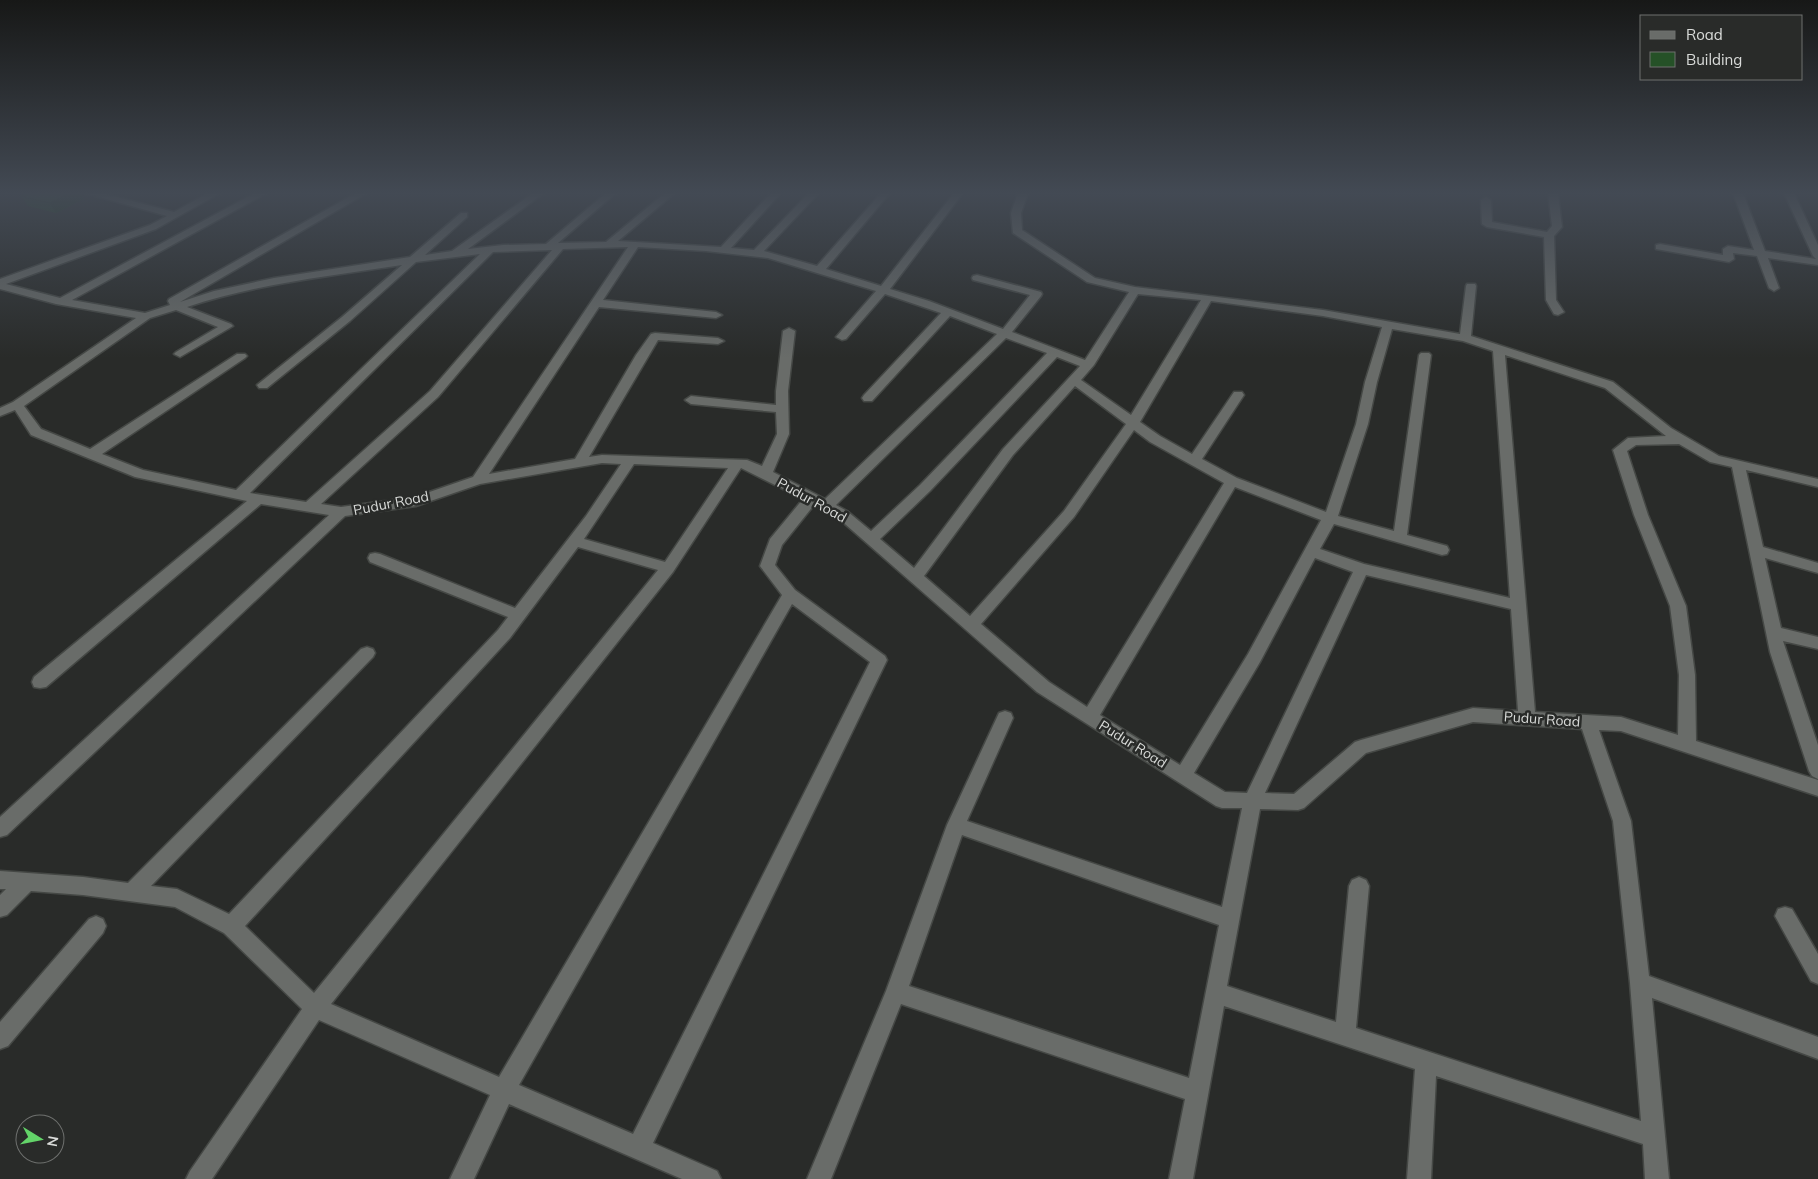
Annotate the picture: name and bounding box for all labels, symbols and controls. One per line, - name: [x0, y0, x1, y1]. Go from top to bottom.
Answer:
- legend: [1640, 15, 1803, 80]
- text: Road: [1686, 25, 1723, 44]
- text: Building: [1686, 50, 1742, 69]
- street label: Pudur Road: [774, 474, 850, 526]
- street label: Pudur Road: [352, 487, 430, 519]
- street label: Pudur Road: [1503, 707, 1581, 731]
- street label: Pudur Road: [1096, 716, 1170, 772]
- north arrow: [15, 1114, 65, 1164]
- text: N: [43, 1134, 63, 1148]

